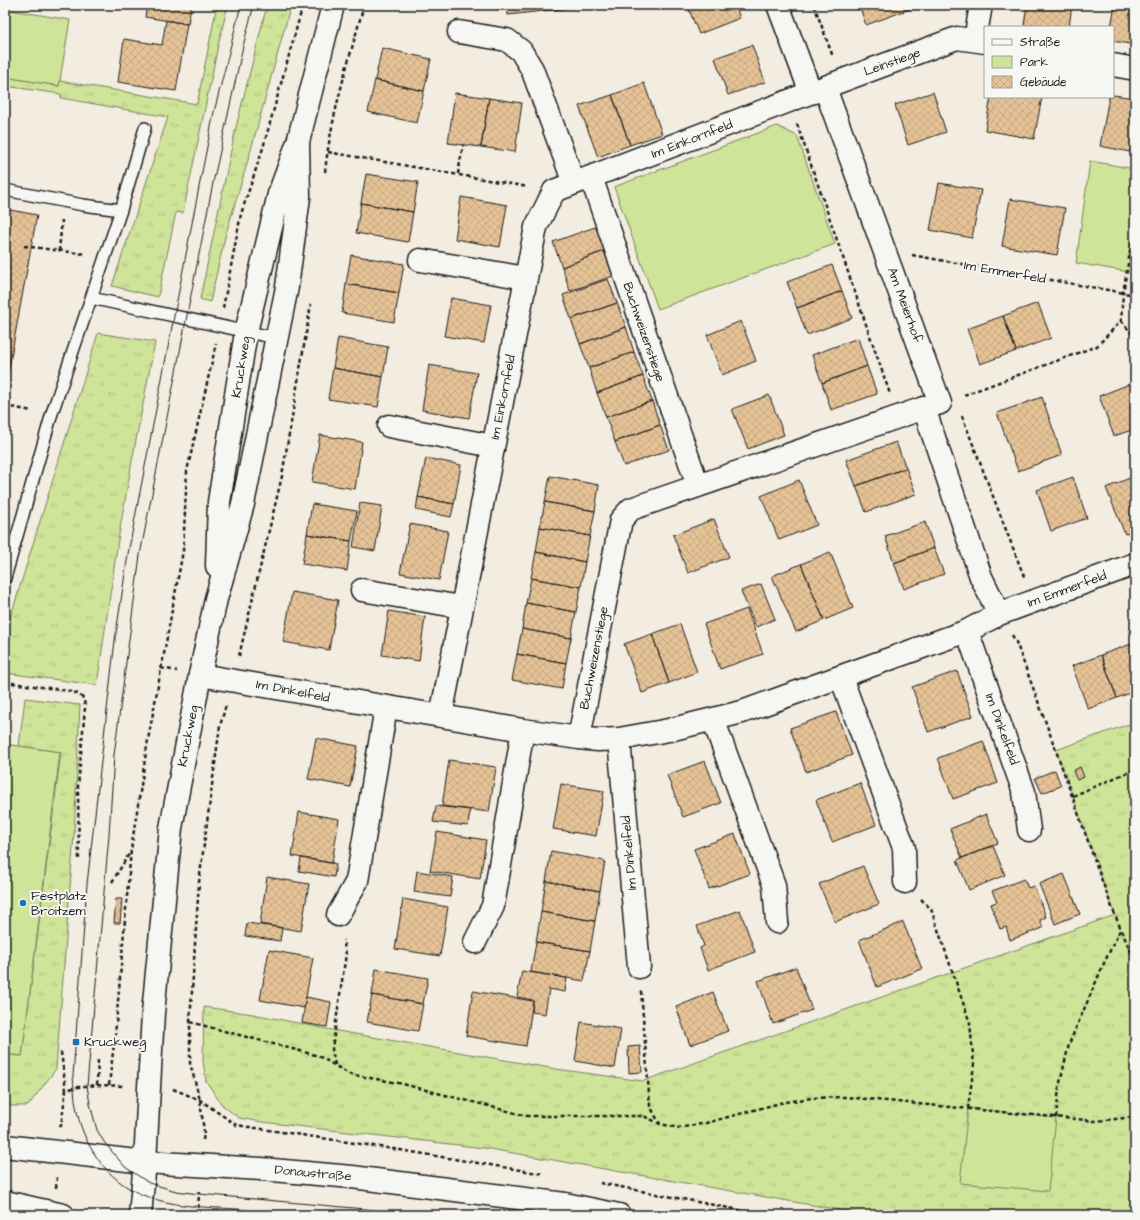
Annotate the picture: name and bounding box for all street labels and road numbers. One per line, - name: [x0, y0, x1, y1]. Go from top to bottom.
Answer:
- street label: Leinstiege: [861, 43, 923, 81]
- street label: Im Einkornfeld: [649, 115, 736, 163]
- street label: Im Emmerfeld: [963, 256, 1048, 288]
- street label: Am Meierhof: [883, 265, 927, 345]
- street label: Buchweizenstiege: [618, 280, 670, 385]
- street label: Kruckweg: [227, 335, 256, 399]
- street label: Im Einkornfeld: [486, 353, 520, 441]
- street label: Im Emmerfeld: [1025, 566, 1109, 612]
- street label: Buchweizenstiege: [575, 605, 614, 711]
- street label: Im Dinkelfeld: [255, 675, 332, 707]
- street label: Im Dinkelfeld: [981, 691, 1023, 767]
- street label: Kruckweg: [173, 704, 204, 768]
- street label: Im Dinkelfeld: [617, 815, 641, 891]
- street label: Donaustraße: [274, 1161, 352, 1185]

